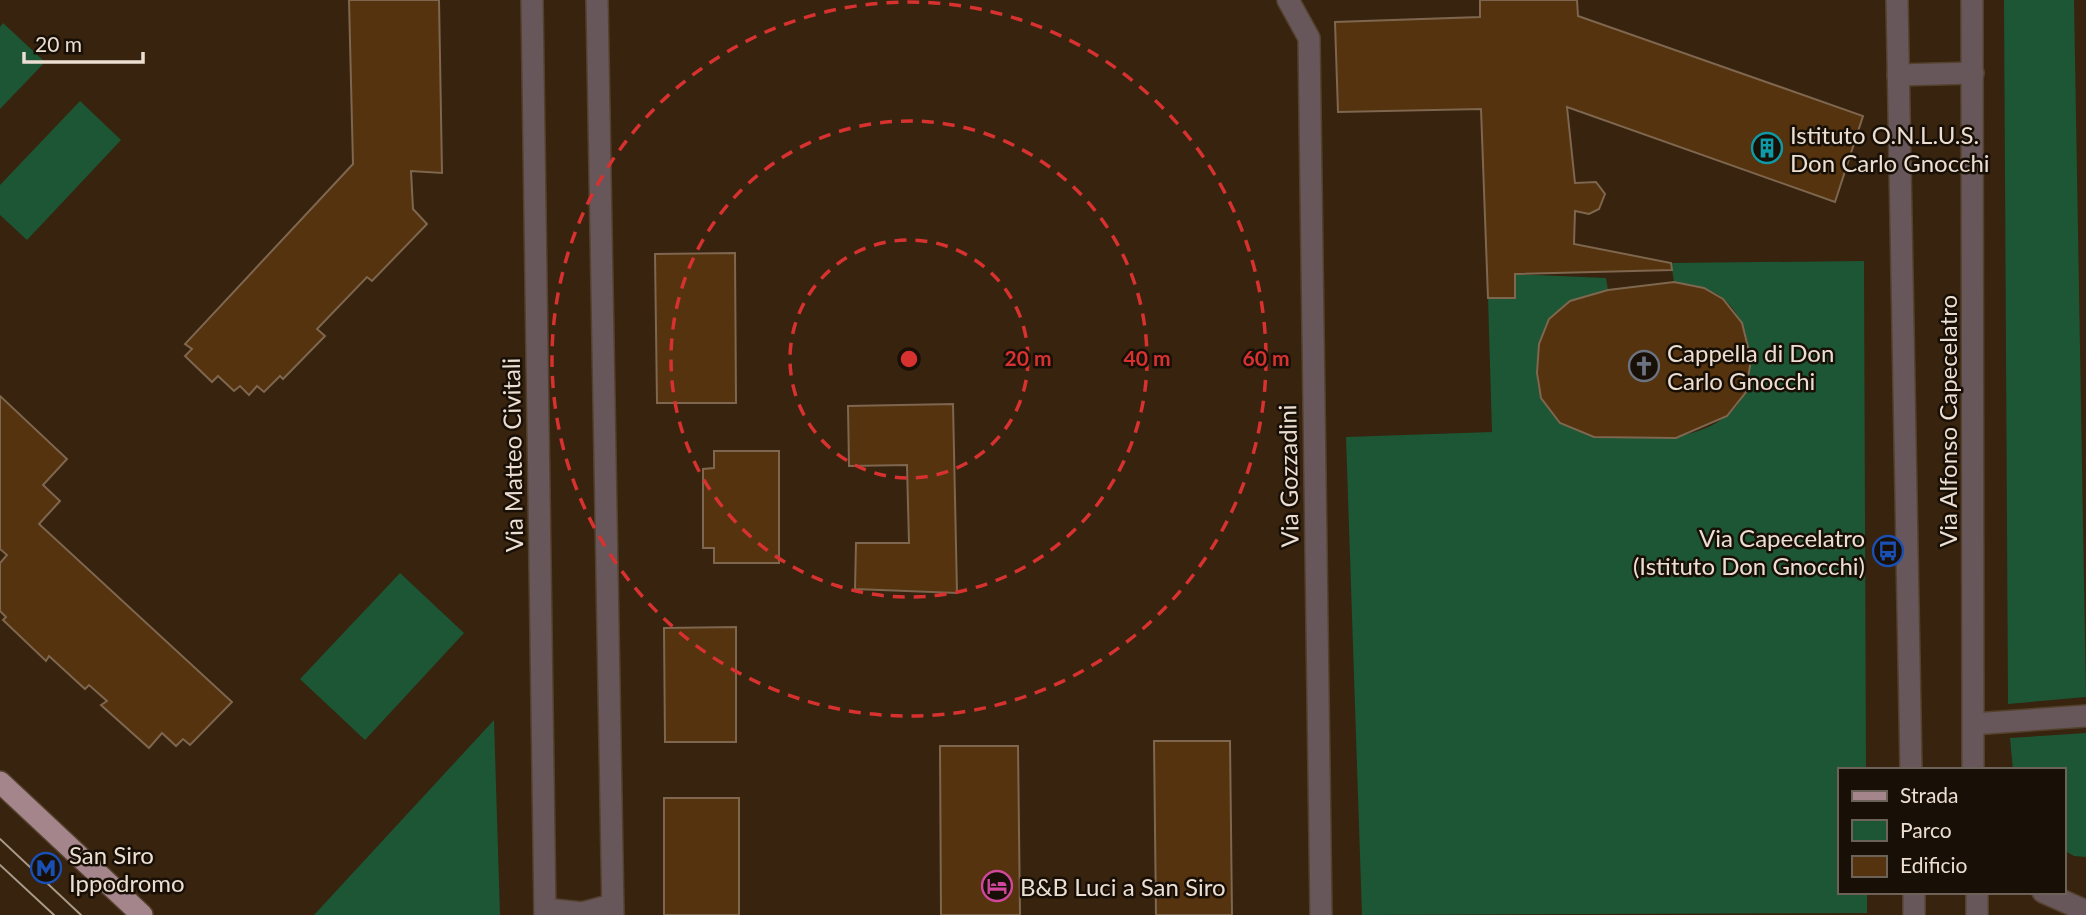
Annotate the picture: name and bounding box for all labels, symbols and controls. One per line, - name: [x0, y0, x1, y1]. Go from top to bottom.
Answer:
- scale bar: [24, 21, 144, 65]
- text: 20 m: [35, 31, 82, 56]
- place label: Istituto O.N.L.U.S. Don Carlo Gnocchi: [1790, 120, 1990, 177]
- building icon: Istituto O.N.L.U.S. Don Carlo Gnocchi: [1750, 131, 1784, 165]
- street label: Via Alfonso Capecelatro: [1933, 295, 1962, 547]
- place label: Cappella di Don Carlo Gnocchi: [1667, 338, 1834, 395]
- text: 20 m: [1004, 345, 1052, 370]
- text: 40 m: [1123, 345, 1171, 370]
- text: 60 m: [1242, 345, 1290, 370]
- centre of rings: [897, 347, 921, 371]
- church icon: Cappella di Don Carlo Gnocchi: [1627, 349, 1661, 383]
- street label: Via Matteo Civitali: [496, 358, 528, 552]
- street label: Via Gozzadini: [1272, 404, 1304, 548]
- place label: Via Capecelatro (Istituto Don Gnocchi): [1633, 523, 1865, 580]
- bus stop icon: Via Capecelatro (Istituto Don Gnocchi): [1871, 534, 1905, 568]
- legend: [1838, 768, 2065, 894]
- text: Strada: [1900, 782, 1959, 807]
- text: Parco: [1900, 817, 1952, 842]
- place label: San Siro Ippodromo: [69, 840, 185, 897]
- metro station icon: San Siro Ippodromo: [29, 851, 63, 885]
- text: Edificio: [1900, 852, 1968, 877]
- hotel icon: B&B Luci a San Siro: [980, 869, 1014, 903]
- place label: B&B Luci a San Siro: [1020, 872, 1226, 901]

